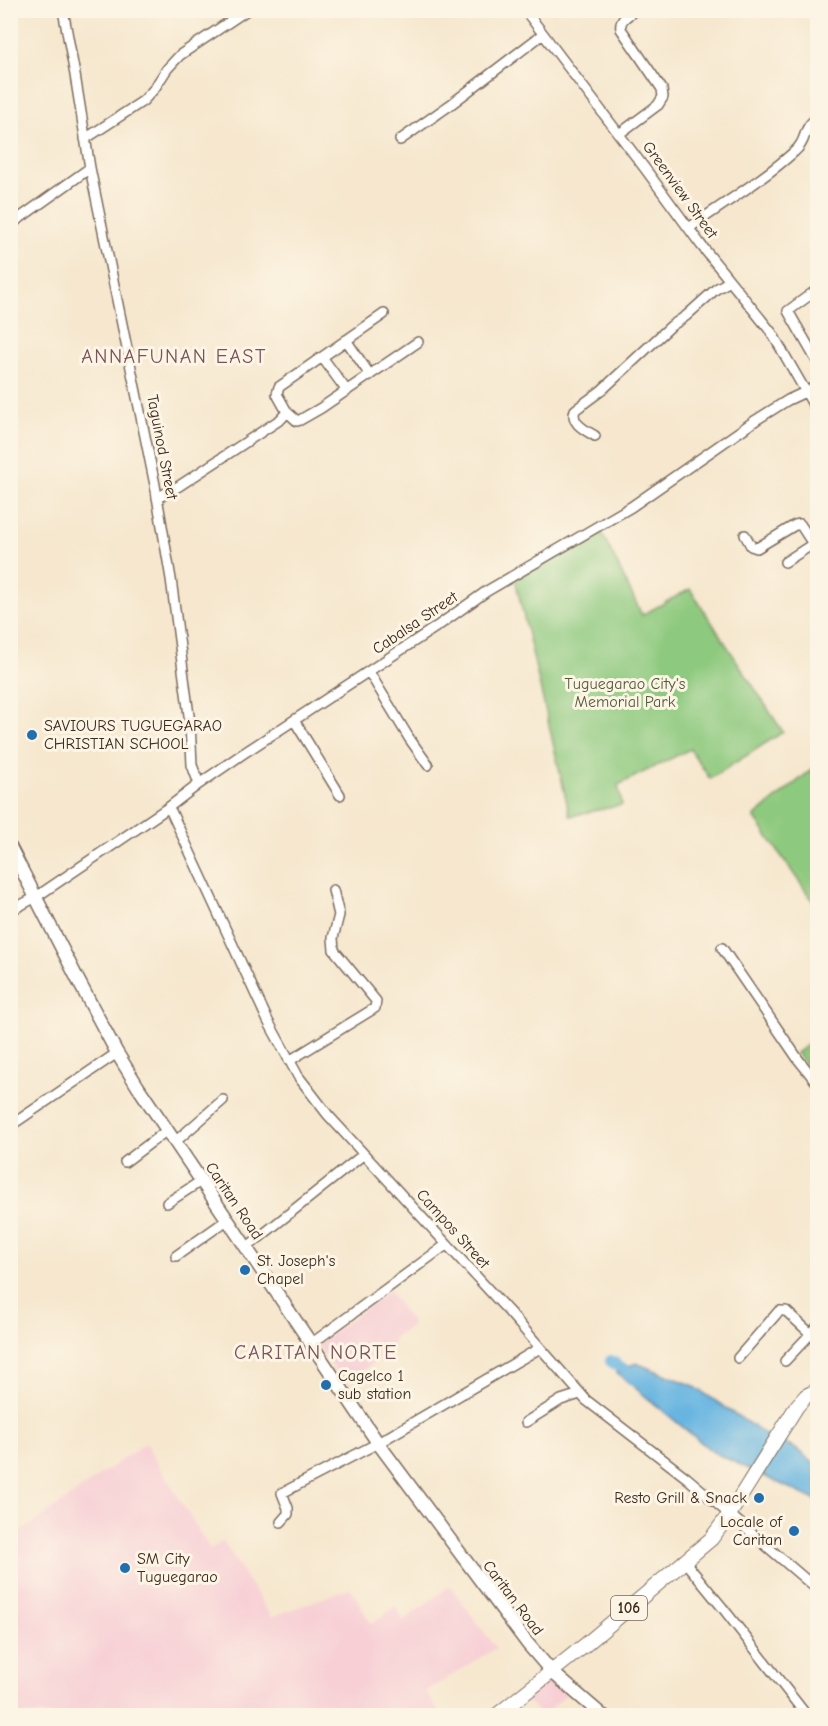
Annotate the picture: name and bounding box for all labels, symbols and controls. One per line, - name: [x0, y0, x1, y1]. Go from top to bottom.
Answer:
- street label: Greenview Street: [639, 138, 722, 242]
- district label: ANNAFUNAN EAST: [81, 345, 267, 368]
- street label: Taguinod Street: [143, 393, 181, 501]
- street label: Cabalsa Street: [369, 588, 461, 658]
- park label: Tuguegarao City's Memorial Park: [564, 675, 686, 711]
- place label: SAVIOURS TUGUEGARAO CHRISTIAN SCHOOL: [44, 717, 222, 753]
- marker: SAVIOURS TUGUEGARAO CHRISTIAN SCHOOL: [25, 728, 39, 742]
- street label: Caritan Road: [202, 1159, 266, 1243]
- street label: Campos Street: [413, 1186, 494, 1273]
- place label: St. Joseph's Chapel: [257, 1252, 336, 1288]
- marker: St. Joseph's Chapel: [238, 1263, 252, 1277]
- district label: CARITAN NORTE: [234, 1341, 398, 1364]
- place label: Cagelco 1 sub station: [338, 1367, 411, 1403]
- marker: Cagelco 1 sub station: [319, 1378, 333, 1392]
- place label: Resto Grill & Snack: [614, 1489, 747, 1507]
- marker: Resto Grill & Snack: [752, 1491, 766, 1505]
- place label: Locale of Caritan: [720, 1513, 784, 1549]
- marker: Locale of Caritan: [787, 1524, 801, 1538]
- place label: SM City Tuguegarao: [137, 1550, 218, 1586]
- street label: Caritan Road: [479, 1557, 547, 1639]
- marker: SM City Tuguegarao: [118, 1561, 132, 1575]
- road number: 106: [611, 1596, 647, 1620]

